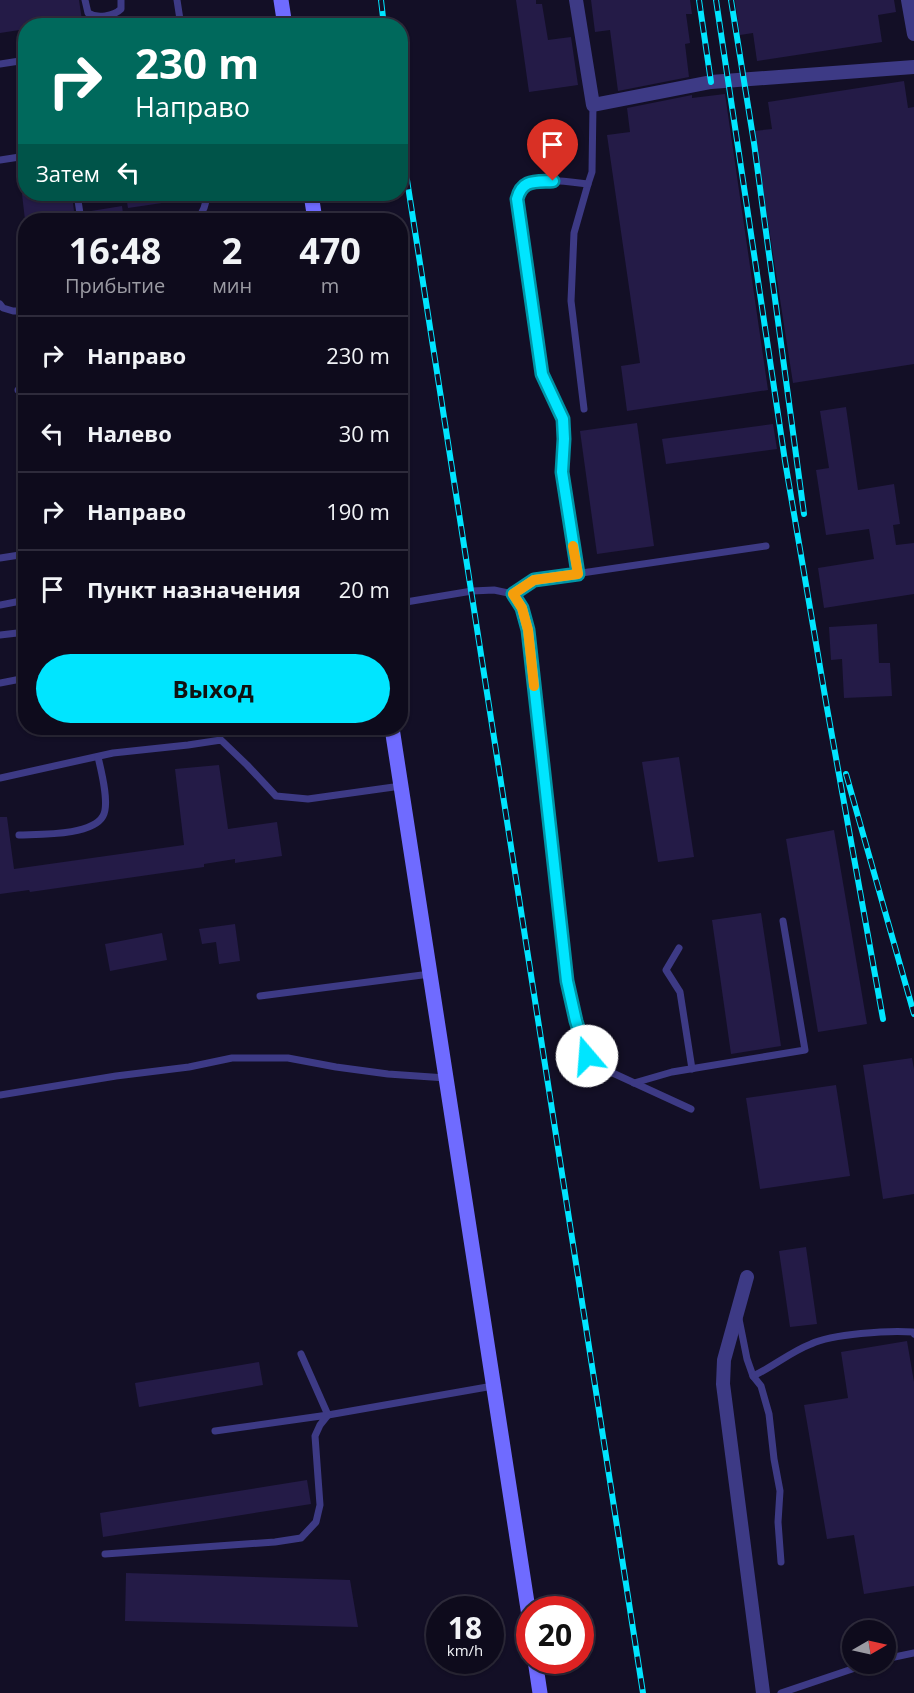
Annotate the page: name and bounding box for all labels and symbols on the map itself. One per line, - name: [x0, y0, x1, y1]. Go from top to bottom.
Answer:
- pin: [527, 119, 578, 181]
- position arrow: [555, 1024, 619, 1088]
- speed limit sign: 20: [516, 1596, 594, 1674]
- north arrow: [842, 1620, 896, 1674]

